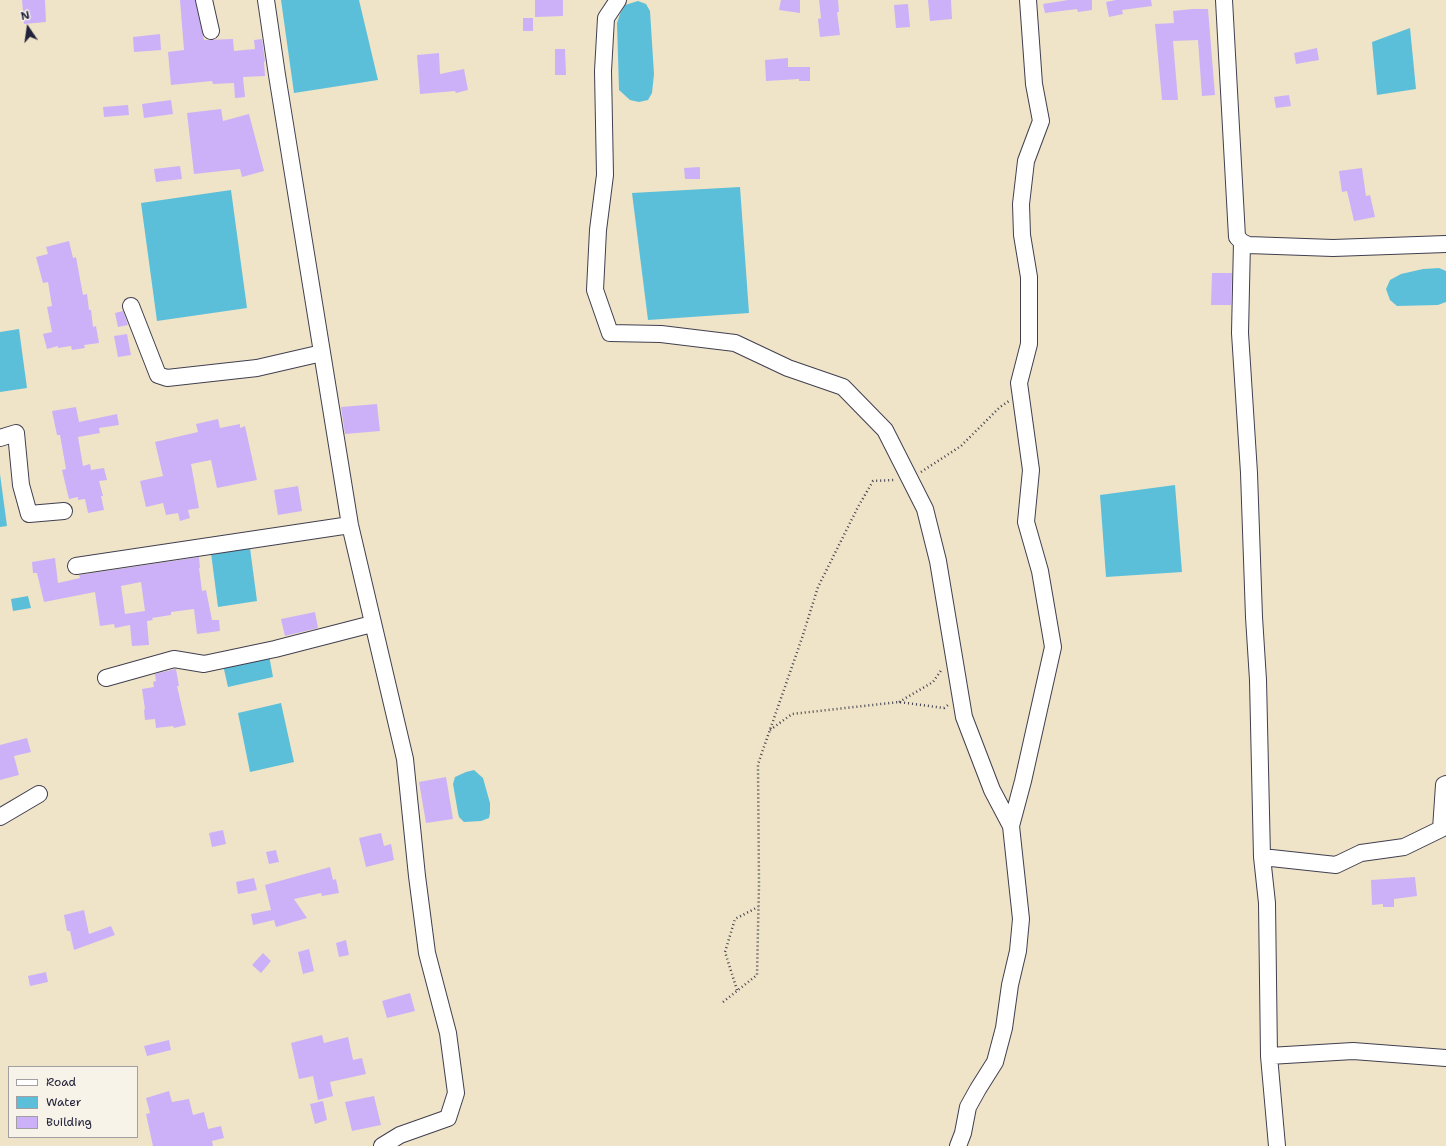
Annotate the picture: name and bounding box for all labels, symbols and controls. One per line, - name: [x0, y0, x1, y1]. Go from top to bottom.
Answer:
- north arrow: [8, 8, 48, 48]
- text: N: [19, 8, 31, 24]
- legend: [8, 1066, 138, 1138]
- text: Road: [46, 1074, 76, 1090]
- text: Water: [46, 1094, 81, 1110]
- text: Building: [46, 1114, 92, 1130]

